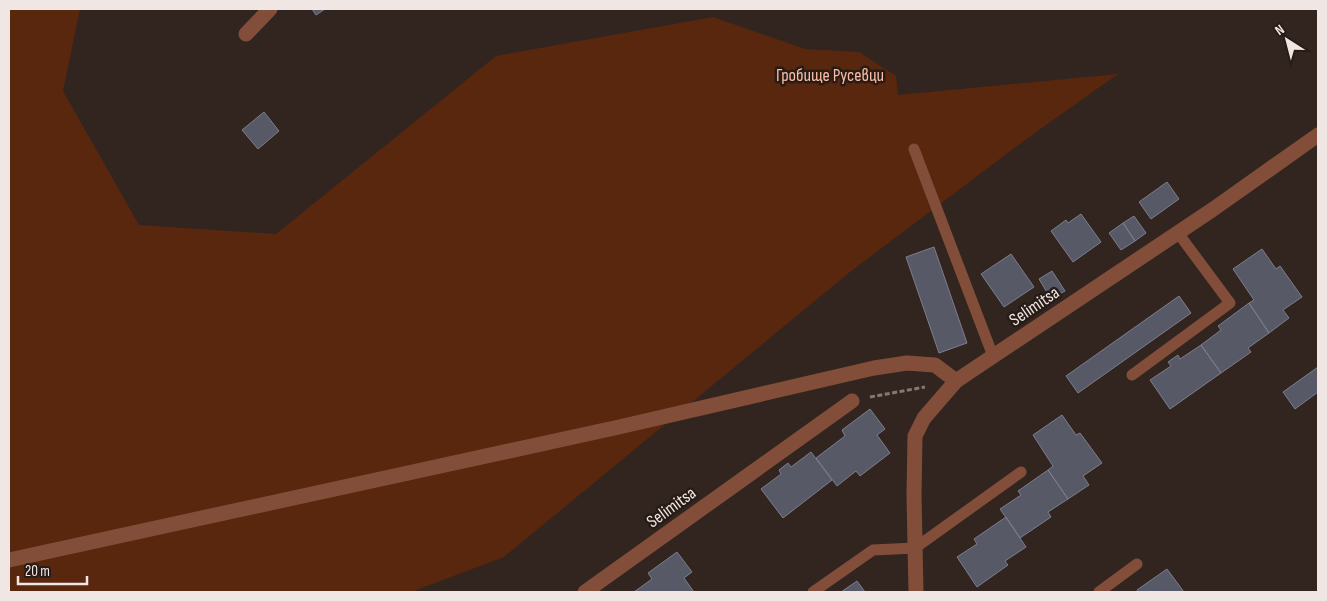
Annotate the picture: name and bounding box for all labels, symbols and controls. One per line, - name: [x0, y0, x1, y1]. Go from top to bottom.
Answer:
- north arrow: [1262, 15, 1312, 65]
- text: N: [1272, 21, 1288, 39]
- park label: Гробище Русевци: [776, 65, 884, 86]
- street label: Selimitsa: [1005, 282, 1063, 331]
- street label: Selimitsa: [643, 483, 700, 532]
- scale bar: [18, 554, 86, 586]
- text: 20 m: [25, 562, 50, 581]

